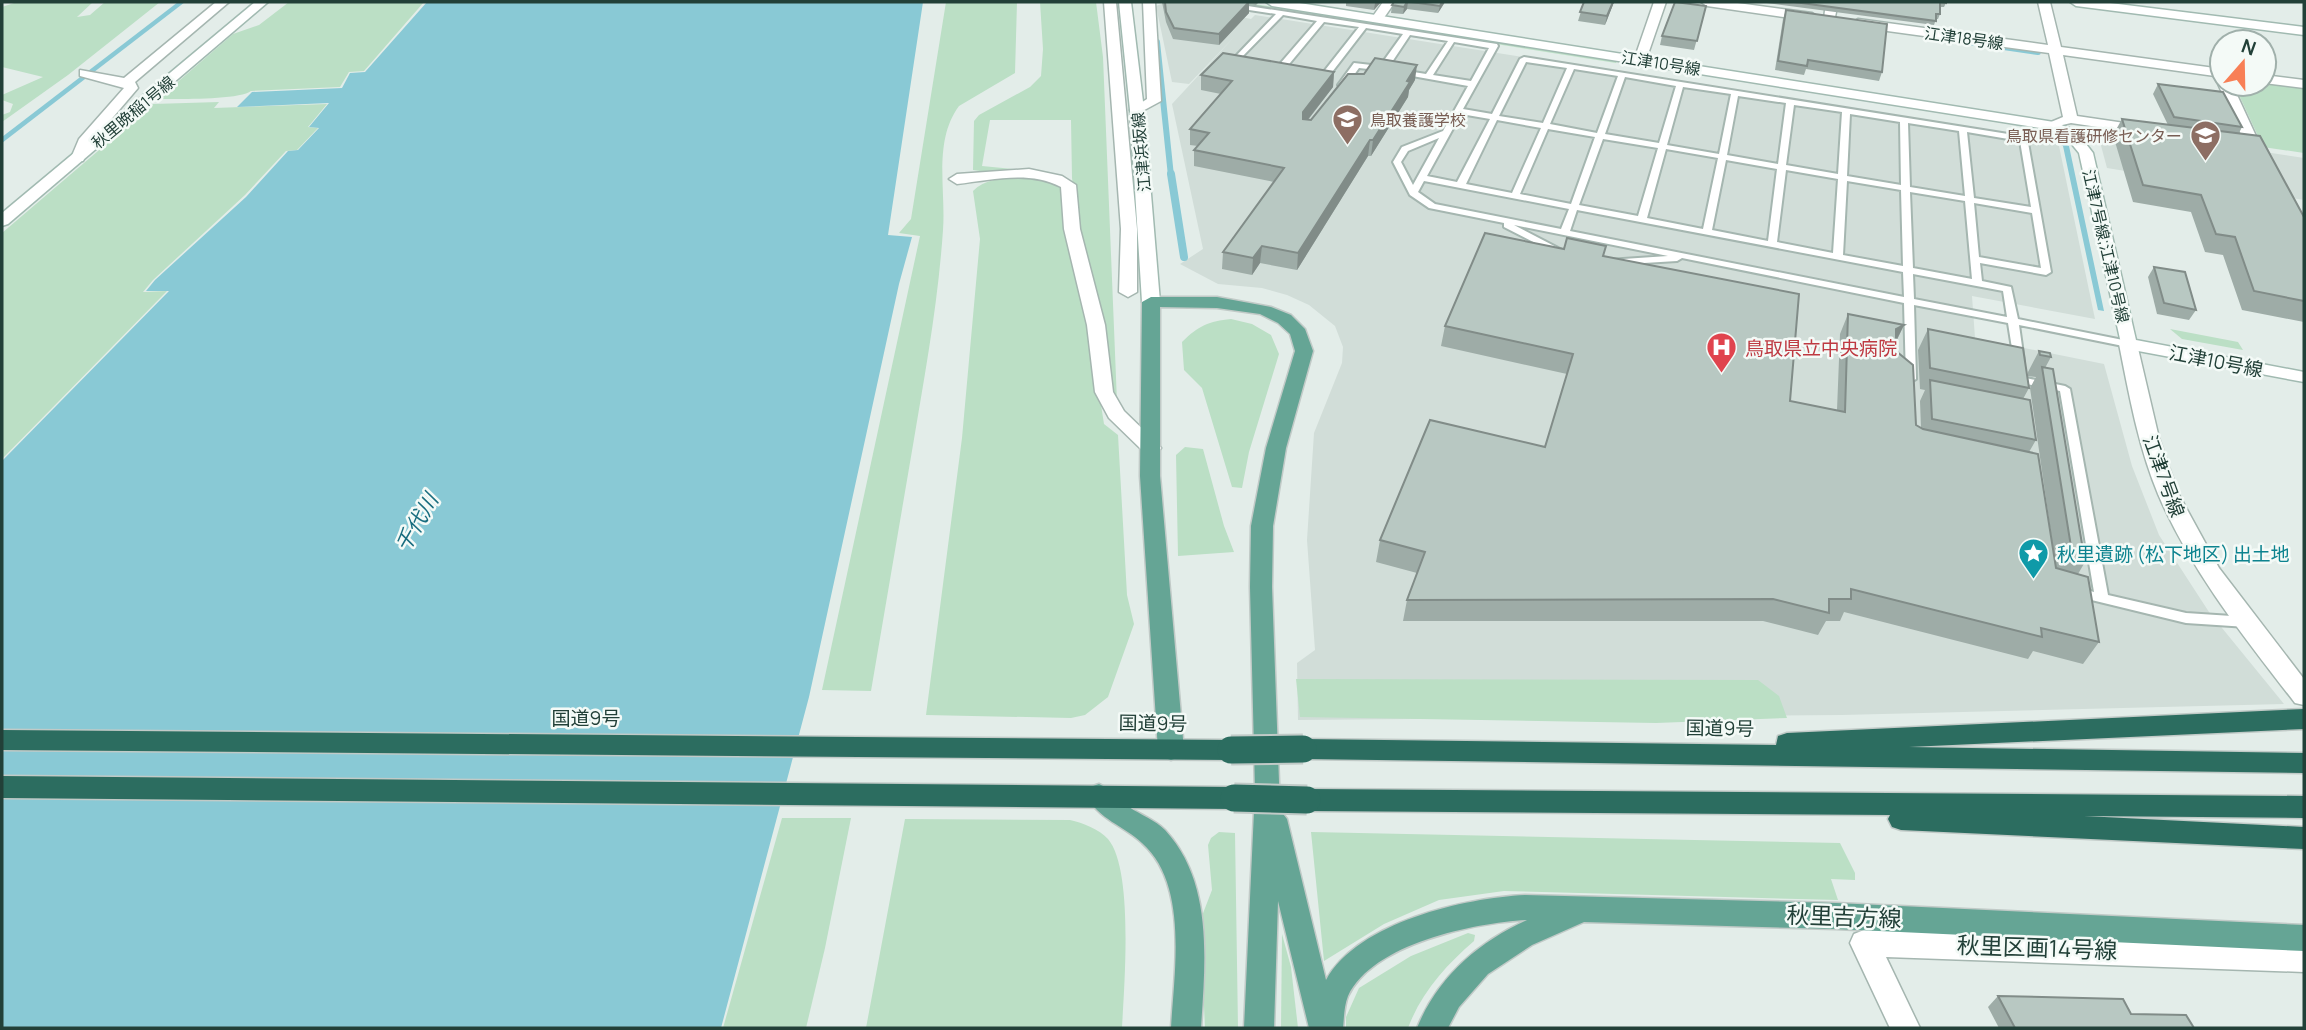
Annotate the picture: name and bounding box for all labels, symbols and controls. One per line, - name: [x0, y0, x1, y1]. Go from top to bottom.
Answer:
- street label: 江津18号線: [1923, 22, 2005, 54]
- north arrow: [2208, 28, 2278, 98]
- text: N: [2238, 32, 2260, 62]
- street label: 江津10号線: [1620, 46, 1702, 80]
- street label: 秋里晩稲1号線: [87, 71, 179, 153]
- school or university icon: 鳥取養護学校: [1330, 103, 1364, 147]
- place label: 鳥取養護学校: [1370, 109, 1466, 131]
- street label: 江津浜坂線: [1127, 111, 1155, 193]
- school or university icon: 鳥取県看護研修センター: [2188, 119, 2222, 163]
- place label: 鳥取県看護研修センター: [2006, 125, 2182, 147]
- street label: 江津7号線;江津10号線: [2078, 167, 2134, 325]
- hospital icon: 鳥取県立中央病院: [1705, 331, 1739, 375]
- place label: 鳥取県立中央病院: [1745, 335, 1897, 361]
- street label: 江津10号線: [2167, 339, 2265, 383]
- street label: 江津7号線: [2137, 431, 2191, 521]
- water label: 千代川: [388, 486, 445, 557]
- place icon: 秋里遺跡 (松下地区) 出土地: [2017, 537, 2051, 581]
- place label: 秋里遺跡 (松下地区) 出土地: [2057, 541, 2290, 567]
- street label: 国道9号: [552, 705, 620, 731]
- street label: 国道9号: [1118, 709, 1188, 737]
- street label: 国道9号: [1685, 714, 1755, 742]
- street label: 秋里吉方線: [1786, 898, 1902, 934]
- street label: 秋里区画14号線: [1956, 928, 2118, 966]

